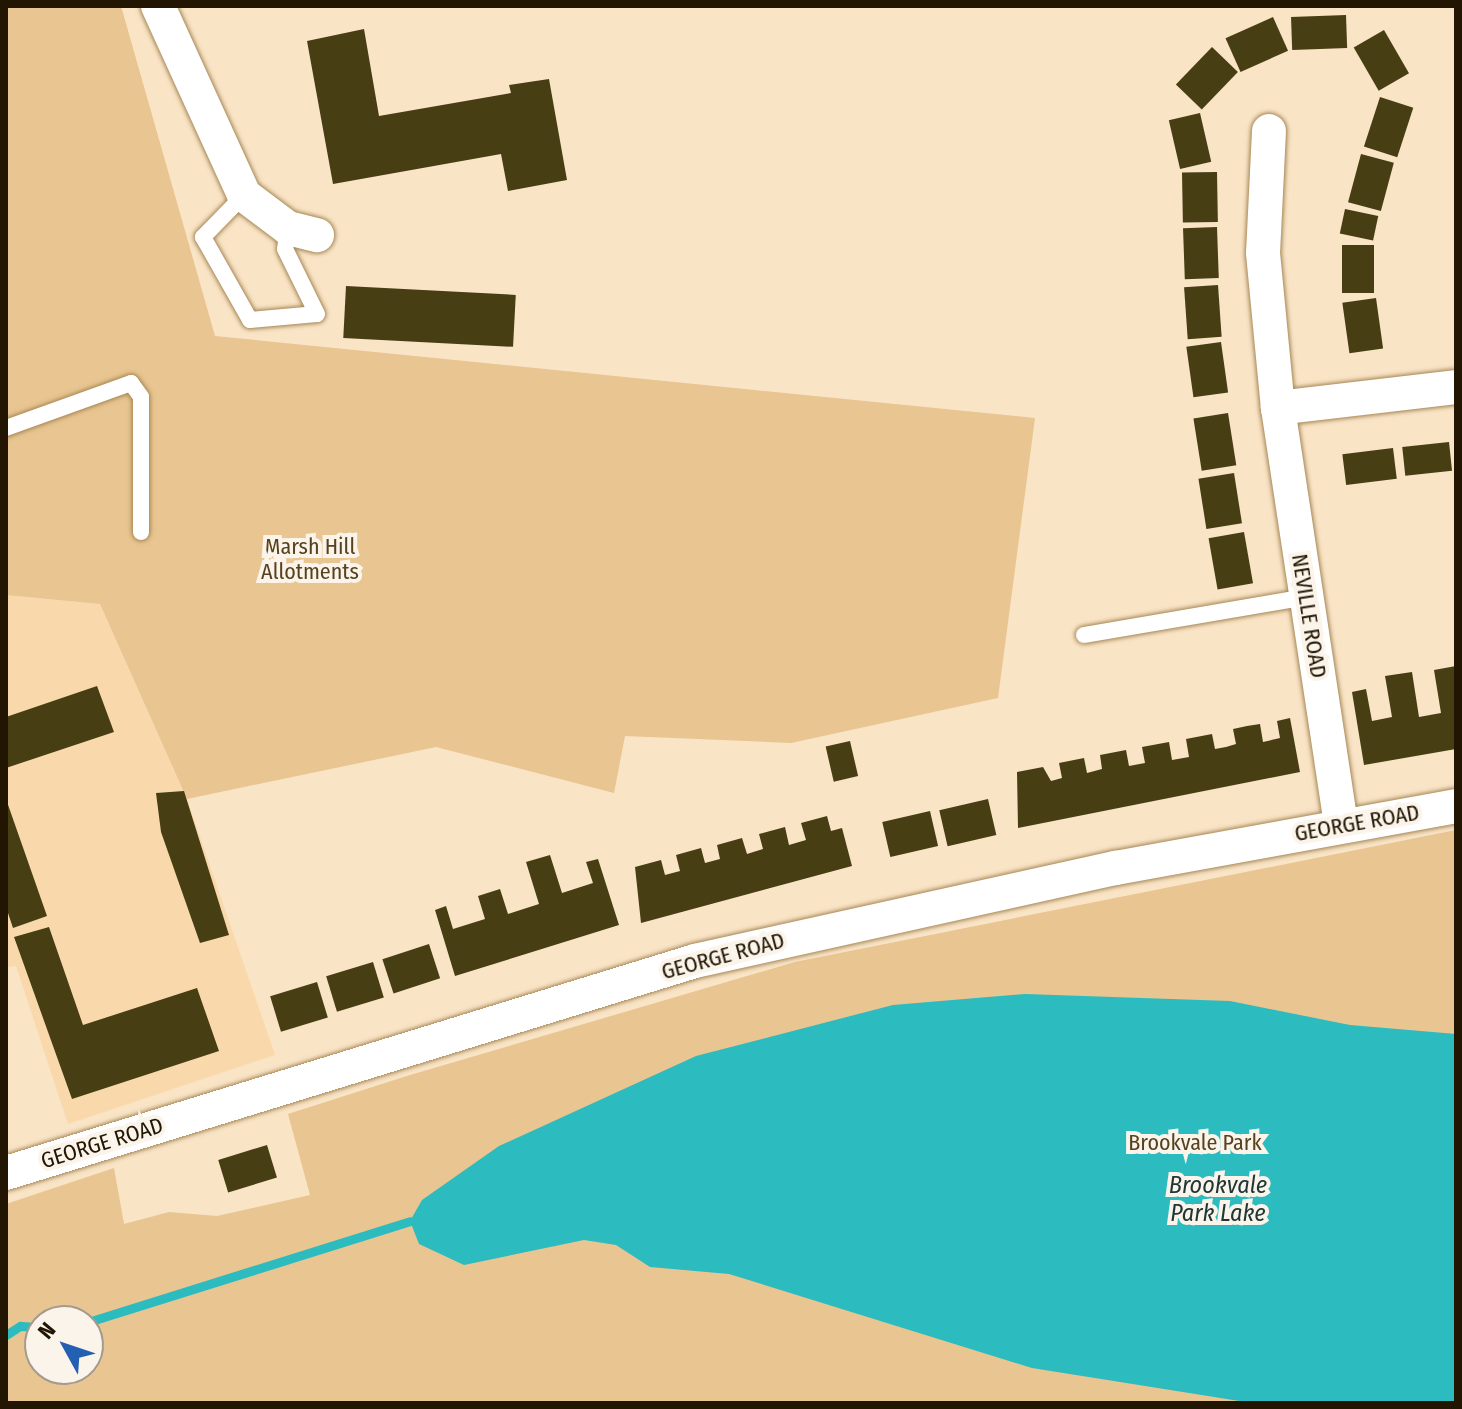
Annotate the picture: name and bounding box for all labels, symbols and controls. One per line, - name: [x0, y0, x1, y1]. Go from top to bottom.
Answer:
- park label: Marsh Hill Allotments: [261, 533, 359, 584]
- street label: NEVILLE ROAD: [1286, 552, 1332, 680]
- street label: GEORGE ROAD: [1293, 799, 1421, 847]
- street label: GEORGE ROAD: [659, 927, 787, 985]
- street label: GEORGE ROAD: [38, 1112, 166, 1174]
- park label: Brookvale Park: [1128, 1130, 1262, 1156]
- water label: Brookvale Park Lake: [1169, 1172, 1267, 1228]
- north arrow: [24, 1305, 104, 1385]
- text: N: [32, 1317, 61, 1344]

